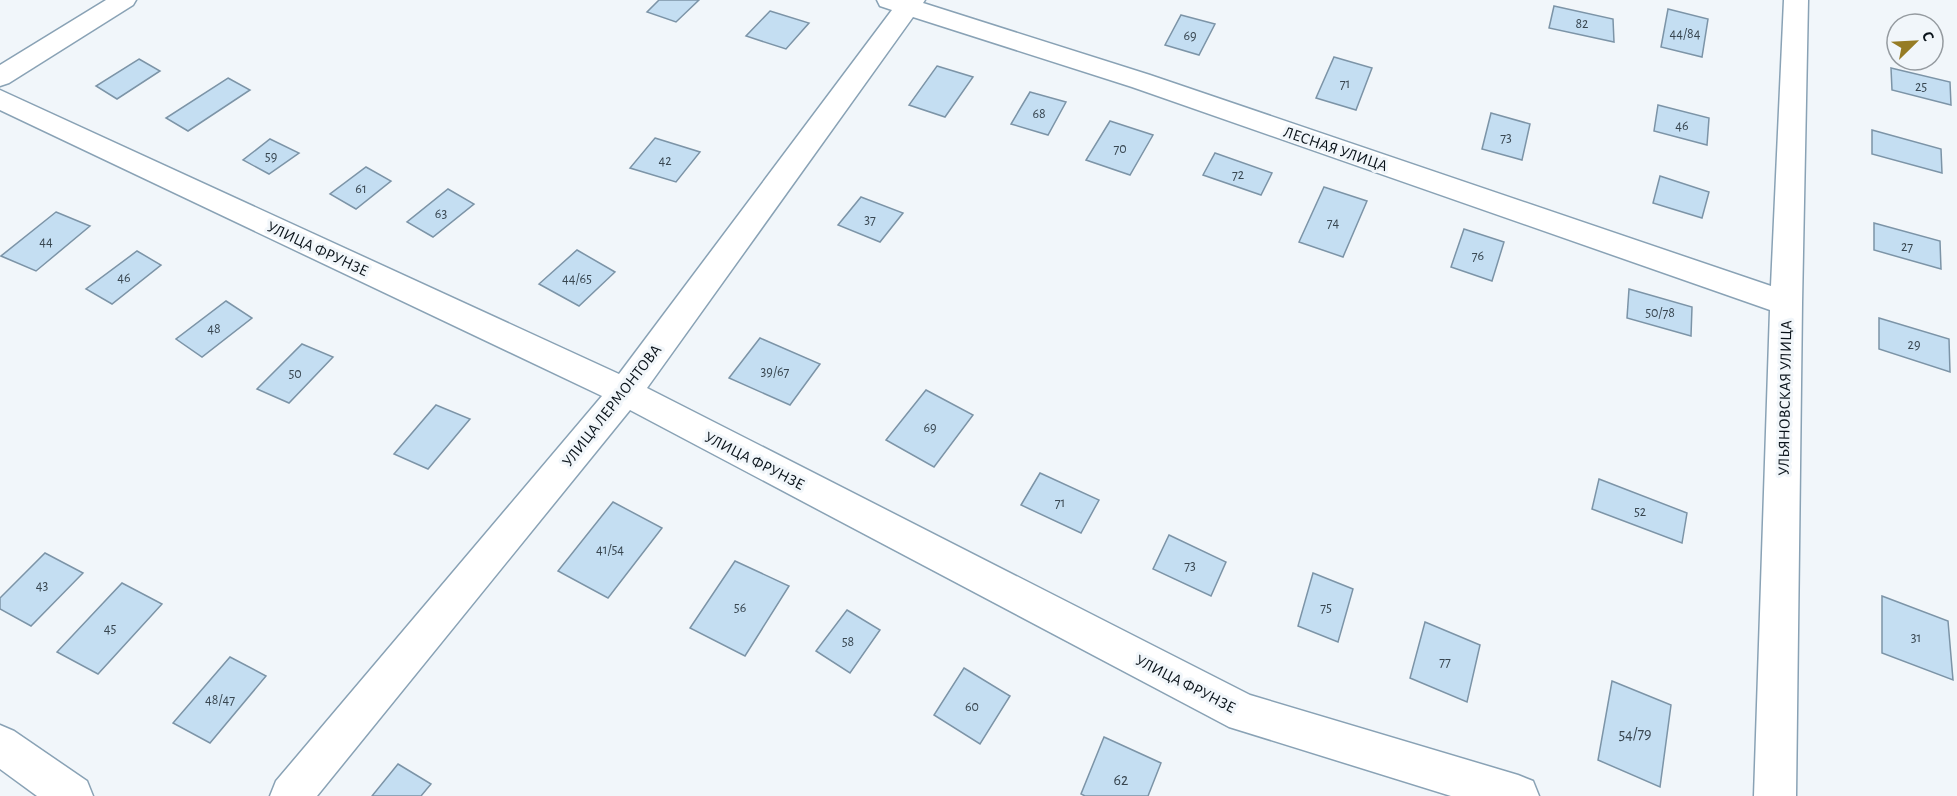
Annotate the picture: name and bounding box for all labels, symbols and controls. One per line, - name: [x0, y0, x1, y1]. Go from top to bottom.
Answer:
- north arrow: [1885, 12, 1945, 72]
- house number: 82: [1575, 17, 1589, 31]
- house number: 44/84: [1670, 27, 1701, 41]
- house number: 69: [1183, 29, 1197, 43]
- text: С: [1919, 29, 1937, 44]
- house number: 71: [1340, 77, 1350, 91]
- house number: 25: [1915, 80, 1927, 94]
- house number: 68: [1032, 107, 1046, 121]
- house number: 46: [1675, 119, 1689, 133]
- street label: ЛЕСНАЯ УЛИЦА: [1282, 124, 1390, 174]
- house number: 73: [1500, 131, 1512, 145]
- house number: 70: [1113, 142, 1127, 156]
- house number: 59: [265, 150, 277, 164]
- house number: 42: [658, 154, 672, 168]
- house number: 72: [1232, 168, 1244, 182]
- house number: 61: [355, 182, 367, 196]
- house number: 63: [435, 207, 447, 221]
- house number: 37: [864, 213, 876, 227]
- house number: 74: [1327, 216, 1340, 230]
- street label: УЛИЦА ФРУНЗЕ: [264, 218, 371, 279]
- house number: 44: [39, 235, 53, 249]
- house number: 27: [1901, 240, 1913, 254]
- house number: 76: [1472, 249, 1484, 263]
- house number: 46: [117, 271, 131, 285]
- house number: 44/65: [562, 272, 592, 286]
- house number: 50/78: [1645, 306, 1675, 320]
- street label: УЛЬЯНОВСКАЯ УЛИЦА: [1776, 320, 1794, 476]
- house number: 48: [207, 322, 221, 336]
- house number: 29: [1908, 338, 1920, 352]
- street label: УЛИЦА ЛЕРМОНТОВА: [559, 341, 665, 470]
- house number: 39/67: [761, 365, 790, 379]
- house number: 50: [288, 367, 302, 381]
- house number: 69: [923, 421, 937, 435]
- street label: УЛИЦА ФРУНЗЕ: [702, 429, 807, 493]
- house number: 71: [1055, 496, 1065, 510]
- house number: 52: [1634, 505, 1646, 519]
- house number: 41/54: [596, 543, 624, 557]
- house number: 73: [1184, 559, 1196, 573]
- house number: 43: [36, 579, 48, 593]
- house number: 56: [734, 601, 746, 615]
- house number: 75: [1320, 601, 1332, 615]
- house number: 45: [104, 622, 116, 636]
- house number: 31: [1911, 631, 1921, 645]
- house number: 58: [842, 635, 854, 649]
- street label: УЛИЦА ФРУНЗЕ: [1133, 652, 1238, 716]
- house number: 77: [1439, 655, 1451, 669]
- house number: 48/47: [205, 693, 235, 707]
- house number: 60: [965, 700, 979, 714]
- house number: 54/79: [1618, 726, 1652, 742]
- house number: 62: [1114, 772, 1128, 788]

